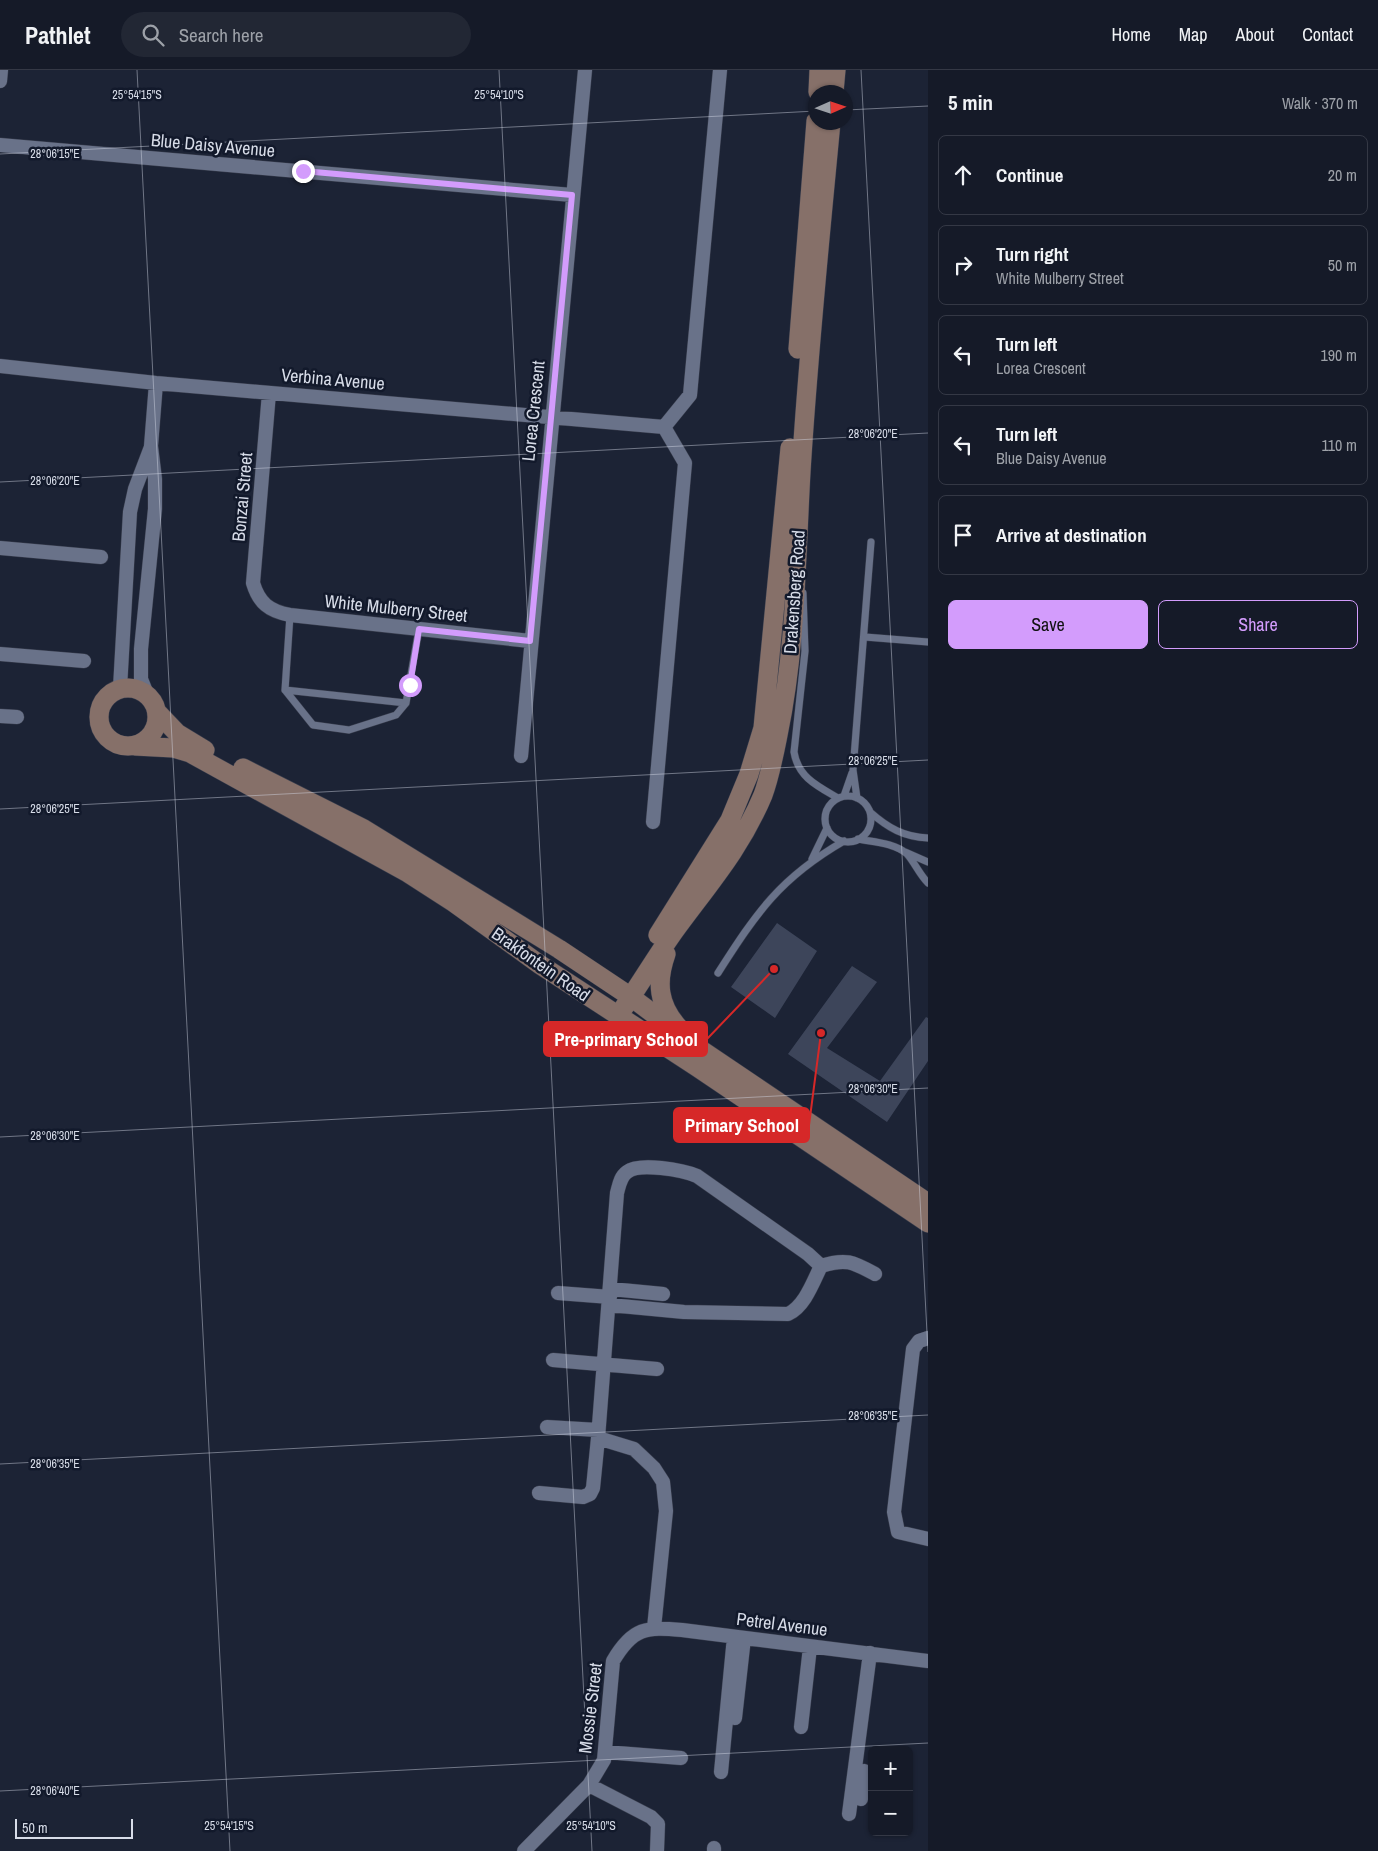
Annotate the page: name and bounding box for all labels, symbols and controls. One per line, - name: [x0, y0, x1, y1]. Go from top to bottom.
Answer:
- search box: [121, 12, 471, 57]
- text: Pathlet: [25, 19, 91, 51]
- icon: search: [139, 21, 167, 49]
- text: Search here: [179, 22, 264, 48]
- text: Home: [1111, 22, 1151, 47]
- text: Map: [1179, 22, 1208, 47]
- text: About: [1236, 22, 1274, 47]
- text: Contact: [1302, 22, 1353, 47]
- north arrow: [808, 85, 853, 130]
- text: 25°54'15"S: [112, 87, 162, 103]
- text: 25°54'10"S: [474, 87, 524, 103]
- text: 5 min: [948, 88, 993, 117]
- text: Walk · 370 m: [1282, 92, 1358, 114]
- street label: Blue Daisy Avenue: [150, 127, 276, 163]
- text: 28°06'15"E: [30, 146, 80, 162]
- route end: [292, 160, 315, 183]
- icon: ahead: [949, 161, 977, 189]
- text: Continue: [996, 162, 1064, 188]
- text: 20 m: [1328, 164, 1357, 186]
- text: Turn right: [996, 241, 1068, 267]
- icon: right: [949, 251, 977, 279]
- text: 50 m: [1328, 254, 1357, 276]
- text: White Mulberry Street: [996, 267, 1124, 289]
- text: Turn left: [996, 331, 1057, 357]
- icon: left: [949, 341, 977, 369]
- text: 190 m: [1321, 344, 1357, 366]
- text: Lorea Crescent: [996, 357, 1086, 379]
- street label: Lorea Crescent: [515, 360, 551, 462]
- street label: Verbina Avenue: [280, 362, 386, 396]
- text: Turn left: [996, 421, 1057, 447]
- text: 28°06'20"E: [848, 426, 898, 442]
- icon: left: [949, 431, 977, 459]
- text: 110 m: [1321, 434, 1357, 456]
- text: Blue Daisy Avenue: [996, 447, 1107, 469]
- street label: Bonzai Street: [226, 451, 258, 543]
- text: 28°06'20"E: [30, 473, 80, 489]
- icon: arrive: [949, 521, 977, 549]
- text: Arrive at destination: [996, 522, 1147, 548]
- street label: Drakensberg Road: [777, 529, 811, 655]
- street label: White Mulberry Street: [323, 588, 469, 628]
- button: Save: [948, 600, 1148, 649]
- button: Share: [1158, 600, 1358, 649]
- route start: [399, 674, 422, 697]
- text: 28°06'25"E: [848, 753, 898, 769]
- text: 28°06'25"E: [30, 801, 80, 817]
- street label: Brakfontein Road: [487, 921, 595, 1007]
- callout: Pre-primary School: [544, 1022, 707, 1056]
- text: Pre-primary School: [554, 1026, 698, 1052]
- text: 28°06'30"E: [848, 1081, 898, 1097]
- callout: Primary School: [674, 1108, 809, 1142]
- text: Primary School: [685, 1112, 799, 1138]
- text: 28°06'30"E: [30, 1128, 80, 1144]
- text: 28°06'35"E: [848, 1408, 898, 1424]
- text: 28°06'35"E: [30, 1456, 80, 1472]
- street label: Petrel Avenue: [735, 1606, 829, 1642]
- street label: Mossie Street: [572, 1661, 608, 1755]
- map controls: [868, 1746, 913, 1836]
- button: +: [868, 1746, 913, 1791]
- text: 28°06'40"E: [30, 1783, 80, 1799]
- button: −: [868, 1791, 913, 1836]
- scale bar: [15, 1816, 132, 1839]
- text: 25°54'15"S: [204, 1818, 254, 1834]
- text: 25°54'10"S: [566, 1818, 616, 1834]
- text: 50 m: [22, 1819, 48, 1837]

